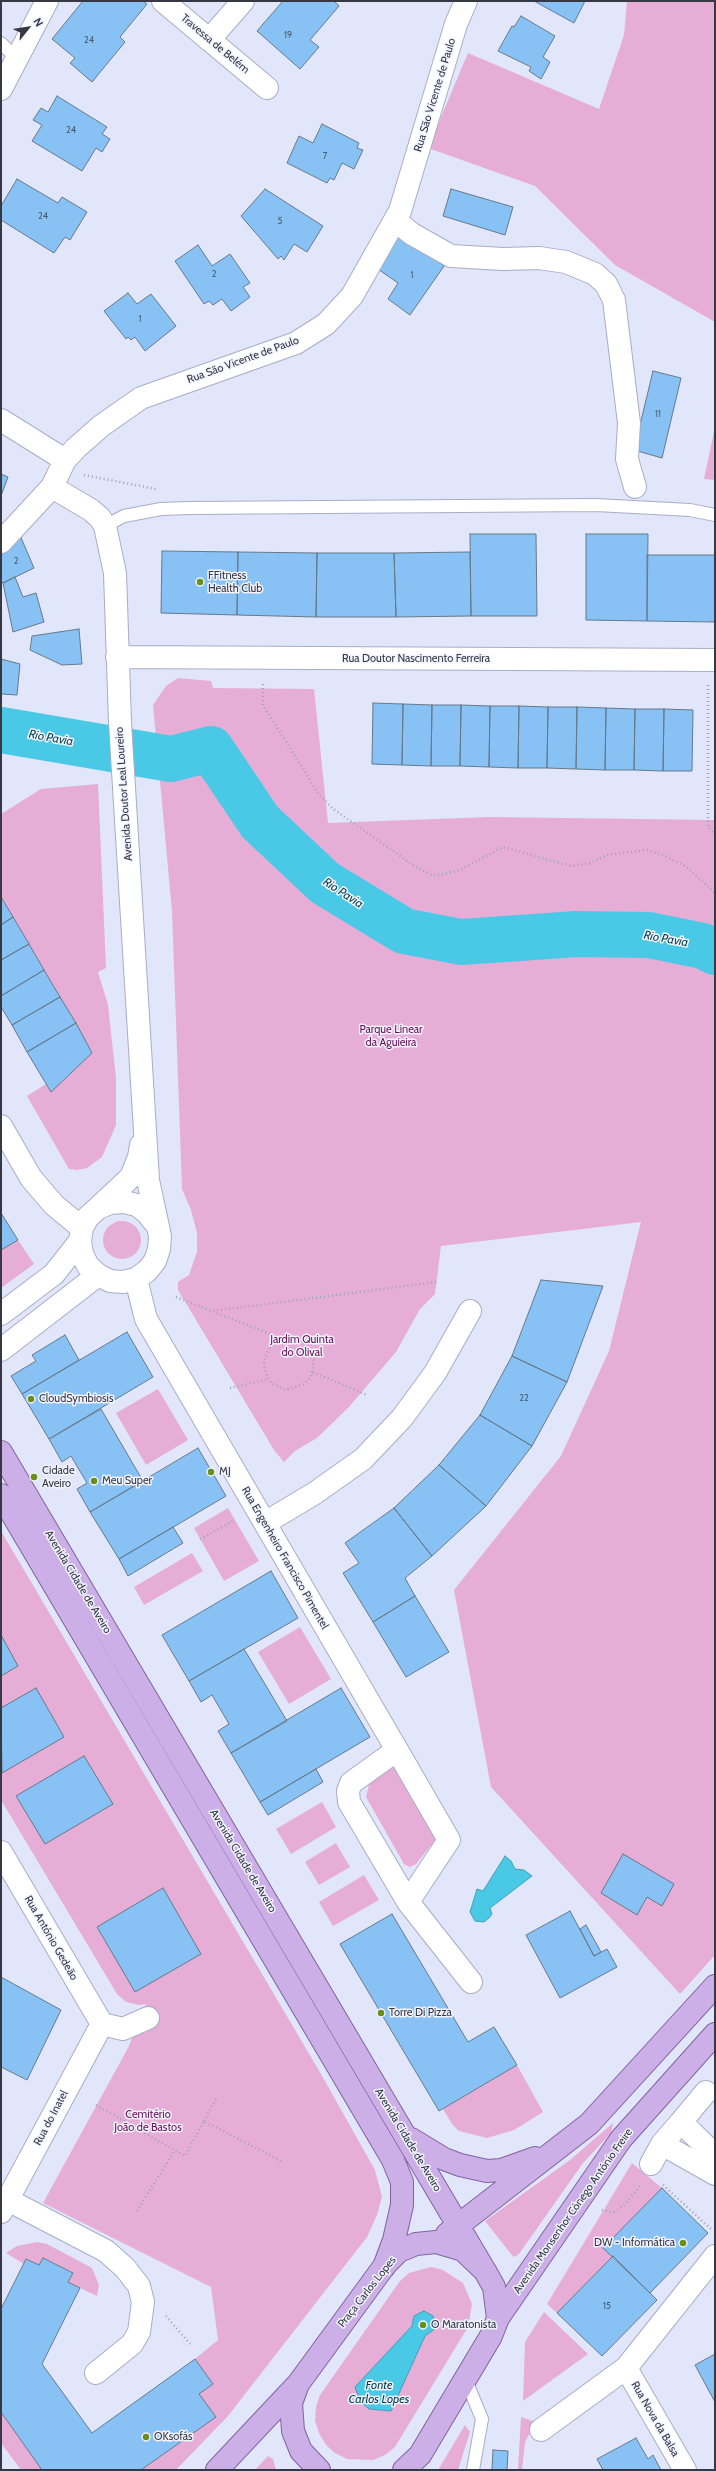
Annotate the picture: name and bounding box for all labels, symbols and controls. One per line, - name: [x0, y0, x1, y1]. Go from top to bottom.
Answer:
- north arrow: [8, 8, 48, 48]
- street label: Travessa de Belém: [178, 11, 252, 77]
- text: N: [30, 15, 46, 29]
- house number: 19: [284, 30, 292, 40]
- house number: 24: [84, 35, 94, 45]
- street label: Rua São Vicente de Paulo: [411, 37, 459, 153]
- house number: 24: [66, 125, 76, 135]
- house number: 7: [323, 151, 327, 161]
- house number: 24: [38, 211, 48, 221]
- house number: 5: [278, 216, 282, 226]
- house number: 2: [212, 269, 216, 279]
- house number: 1: [411, 270, 413, 280]
- house number: 1: [139, 314, 141, 324]
- street label: Rua São Vicente de Paulo: [185, 334, 301, 386]
- house number: 11: [655, 409, 661, 419]
- house number: 2: [14, 556, 18, 566]
- place label: FFitness Health Club: [208, 569, 262, 595]
- marker: FFitness Health Club: [195, 577, 205, 587]
- street label: Rua Doutor Nascimento Ferreira: [342, 652, 490, 666]
- water label: Rio Pavia: [28, 727, 74, 749]
- street label: Avenida Doutor Leal Loureiro: [113, 727, 135, 861]
- water label: Rio Pavia: [320, 875, 366, 911]
- water label: Rio Pavia: [643, 928, 689, 950]
- park label: Parque Linear da Aguieira: [359, 1023, 423, 1049]
- park label: Jardim Quinta do Olival: [270, 1333, 334, 1359]
- place label: CloudSymbiosis: [39, 1392, 114, 1406]
- house number: 22: [519, 1393, 529, 1403]
- marker: CloudSymbiosis: [26, 1394, 36, 1404]
- place label: Cidade Aveiro: [42, 1464, 75, 1490]
- place label: MJ: [219, 1465, 231, 1479]
- marker: MJ: [206, 1467, 216, 1477]
- marker: Cidade Aveiro: [29, 1472, 39, 1482]
- place label: Meu Super: [102, 1474, 152, 1488]
- marker: Meu Super: [89, 1476, 99, 1486]
- street label: Rua Engenheiro Francisco Pimentel: [239, 1484, 331, 1632]
- street label: Avenida Cidade de Aveiro: [42, 1528, 114, 1636]
- street label: Avenida Cidade de Aveiro: [207, 1807, 279, 1915]
- street label: Rua António Gedeão: [21, 1893, 81, 1983]
- place label: Torre Di Pizza: [389, 2006, 452, 2020]
- marker: Torre Di Pizza: [376, 2008, 386, 2018]
- street label: Avenida Cidade de Aveiro: [372, 2086, 444, 2194]
- street label: Rua do Inatel: [31, 2088, 71, 2148]
- park label: Cemitério João de Bastos: [114, 2108, 182, 2134]
- street label: Avenida Monsenhor Cónego António Freire: [511, 2126, 635, 2296]
- place label: DW - Informática: [594, 2236, 675, 2250]
- marker: DW - Informática: [678, 2238, 688, 2248]
- street label: Praça Carlos Lopes: [335, 2254, 399, 2330]
- house number: 15: [603, 2301, 611, 2311]
- place label: O Maratonista: [431, 2318, 496, 2332]
- marker: O Maratonista: [418, 2320, 428, 2330]
- water label: Fonte Carlos Lopes: [349, 2378, 409, 2406]
- street label: Rua Nova da Balsa: [628, 2379, 682, 2459]
- place label: OKsofás: [154, 2430, 193, 2444]
- marker: OKsofás: [141, 2432, 151, 2442]

